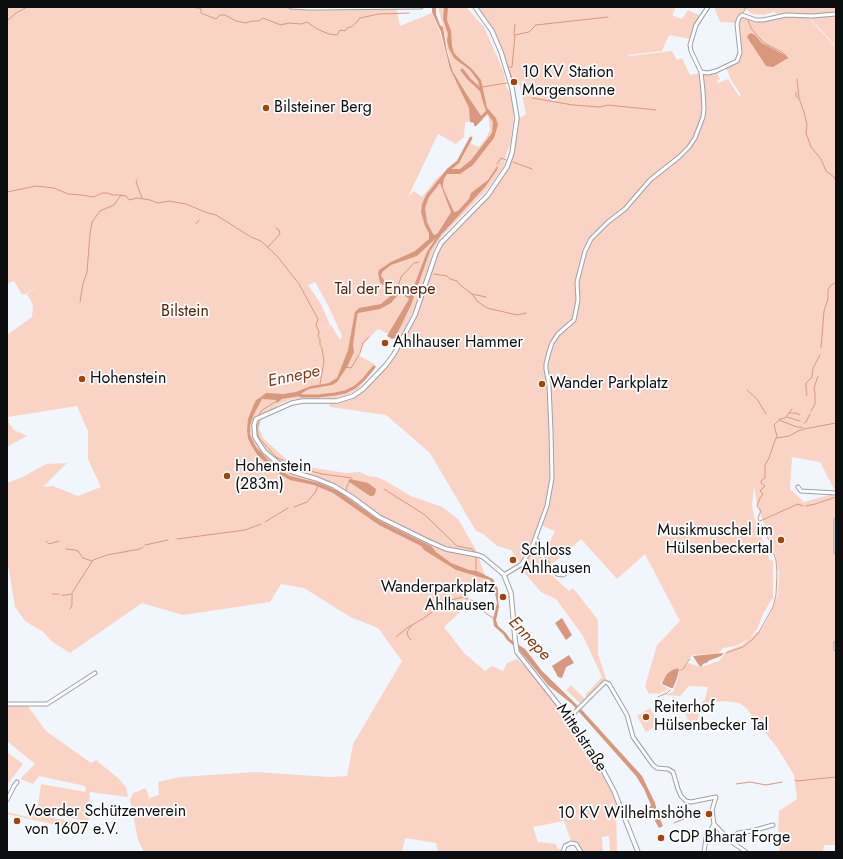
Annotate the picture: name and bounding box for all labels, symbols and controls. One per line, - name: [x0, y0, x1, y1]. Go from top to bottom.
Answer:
- place label: 10 KV Station Morgensonne: [522, 63, 615, 101]
- marker: 10 KV Station Morgensonne: [509, 77, 519, 87]
- place label: Bilsteiner Berg: [274, 98, 372, 118]
- marker: Bilsteiner Berg: [261, 103, 271, 113]
- park label: Tal der Ennepe: [335, 280, 435, 300]
- park label: Bilstein: [161, 302, 209, 322]
- place label: Ahlhauser Hammer: [393, 333, 523, 353]
- marker: Ahlhauser Hammer: [380, 338, 390, 348]
- water label: Ennepe: [266, 362, 322, 392]
- place label: Hohenstein: [90, 369, 166, 389]
- marker: Hohenstein: [77, 374, 87, 384]
- place label: Wander Parkplatz: [550, 374, 668, 394]
- marker: Wander Parkplatz: [537, 379, 547, 389]
- place label: Hohenstein (283m): [235, 457, 311, 495]
- marker: Hohenstein (283m): [222, 471, 232, 481]
- place label: Musikmuschel im Hülsenbeckertal: [657, 521, 773, 559]
- marker: Musikmuschel im Hülsenbeckertal: [776, 535, 786, 545]
- place label: Schloss Ahlhausen: [521, 541, 591, 579]
- marker: Schloss Ahlhausen: [508, 555, 518, 565]
- place label: Wanderparkplatz Ahlhausen: [381, 578, 495, 616]
- marker: Wanderparkplatz Ahlhausen: [498, 592, 508, 602]
- water label: Ennepe: [504, 613, 554, 665]
- place label: Reiterhof Hülsenbecker Tal: [654, 698, 768, 736]
- street label: Mittelstraße: [551, 701, 611, 775]
- marker: Reiterhof Hülsenbecker Tal: [641, 712, 651, 722]
- place label: Voerder Schützenverein von 1607 e.V.: [25, 802, 186, 840]
- place label: 10 KV Wilhelmshöhe: [558, 804, 701, 824]
- marker: 10 KV Wilhelmshöhe: [704, 809, 714, 819]
- marker: Voerder Schützenverein von 1607 e.V.: [12, 816, 22, 826]
- place label: CDP Bharat Forge: [669, 828, 790, 848]
- marker: CDP Bharat Forge: [656, 833, 666, 843]

